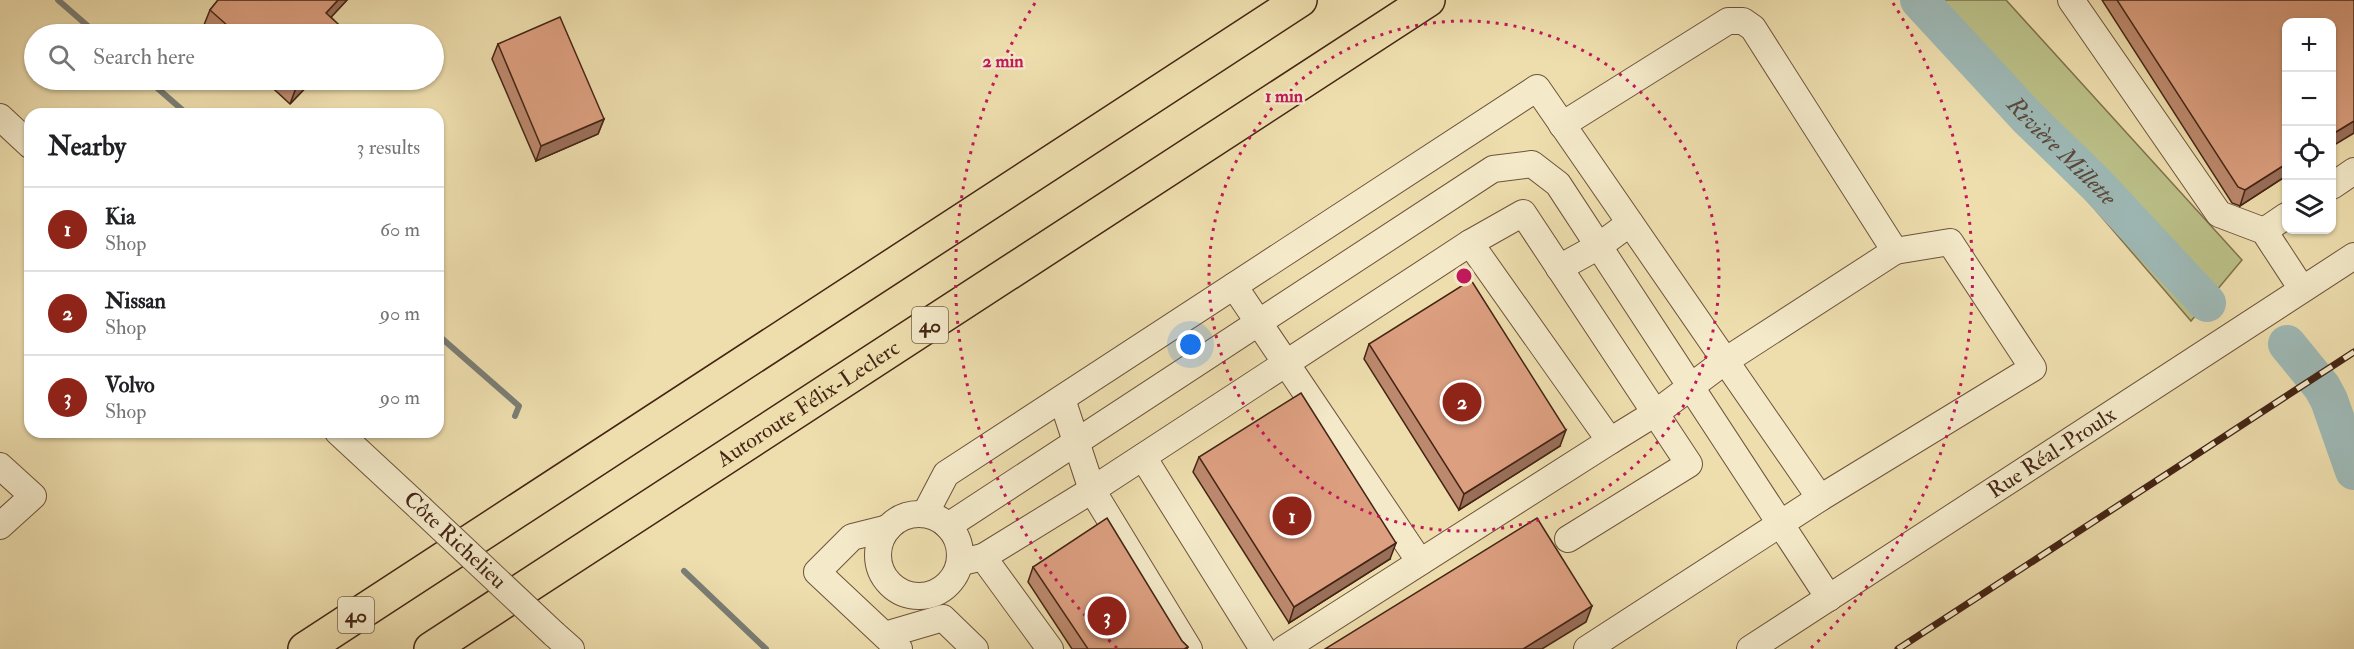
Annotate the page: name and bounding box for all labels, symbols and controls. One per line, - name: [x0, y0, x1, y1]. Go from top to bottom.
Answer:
- map controls: [2282, 18, 2336, 234]
- button: +: [2282, 18, 2336, 72]
- search box: [24, 24, 444, 90]
- icon: search: [45, 41, 78, 74]
- text: Search here: [93, 43, 195, 71]
- text: 2 min: [983, 50, 1024, 73]
- button: −: [2282, 72, 2336, 126]
- text: 1 min: [1265, 85, 1304, 108]
- water label: Rivière Millette: [2000, 89, 2124, 213]
- button: locate: [2282, 126, 2336, 180]
- text: Nearby: [48, 131, 126, 163]
- text: 3 results: [357, 135, 420, 160]
- button: layers: [2282, 180, 2336, 234]
- text: Kia: [105, 203, 135, 231]
- text: 1: [64, 217, 71, 242]
- text: 60 m: [380, 217, 420, 242]
- text: Shop: [105, 231, 146, 256]
- centre of rings: [1454, 266, 1474, 286]
- text: Nissan: [105, 287, 166, 315]
- text: 2: [62, 301, 73, 326]
- text: 90 m: [380, 301, 420, 326]
- road number: 40: [912, 307, 948, 343]
- text: Shop: [105, 315, 146, 340]
- your location: [1176, 330, 1205, 359]
- street label: Autoroute Félix-Leclerc: [710, 334, 905, 474]
- text: Volvo: [105, 371, 155, 399]
- pin: 2: [1442, 380, 1482, 424]
- text: 3: [64, 385, 71, 410]
- text: 90 m: [380, 385, 420, 410]
- text: Shop: [105, 399, 146, 424]
- street label: Rue Réal-Proulx: [1982, 401, 2122, 505]
- street label: Côte Richelieu: [398, 485, 512, 595]
- pin: 1: [1272, 494, 1312, 538]
- pin: 3: [1088, 594, 1126, 638]
- road number: 40: [338, 597, 374, 633]

